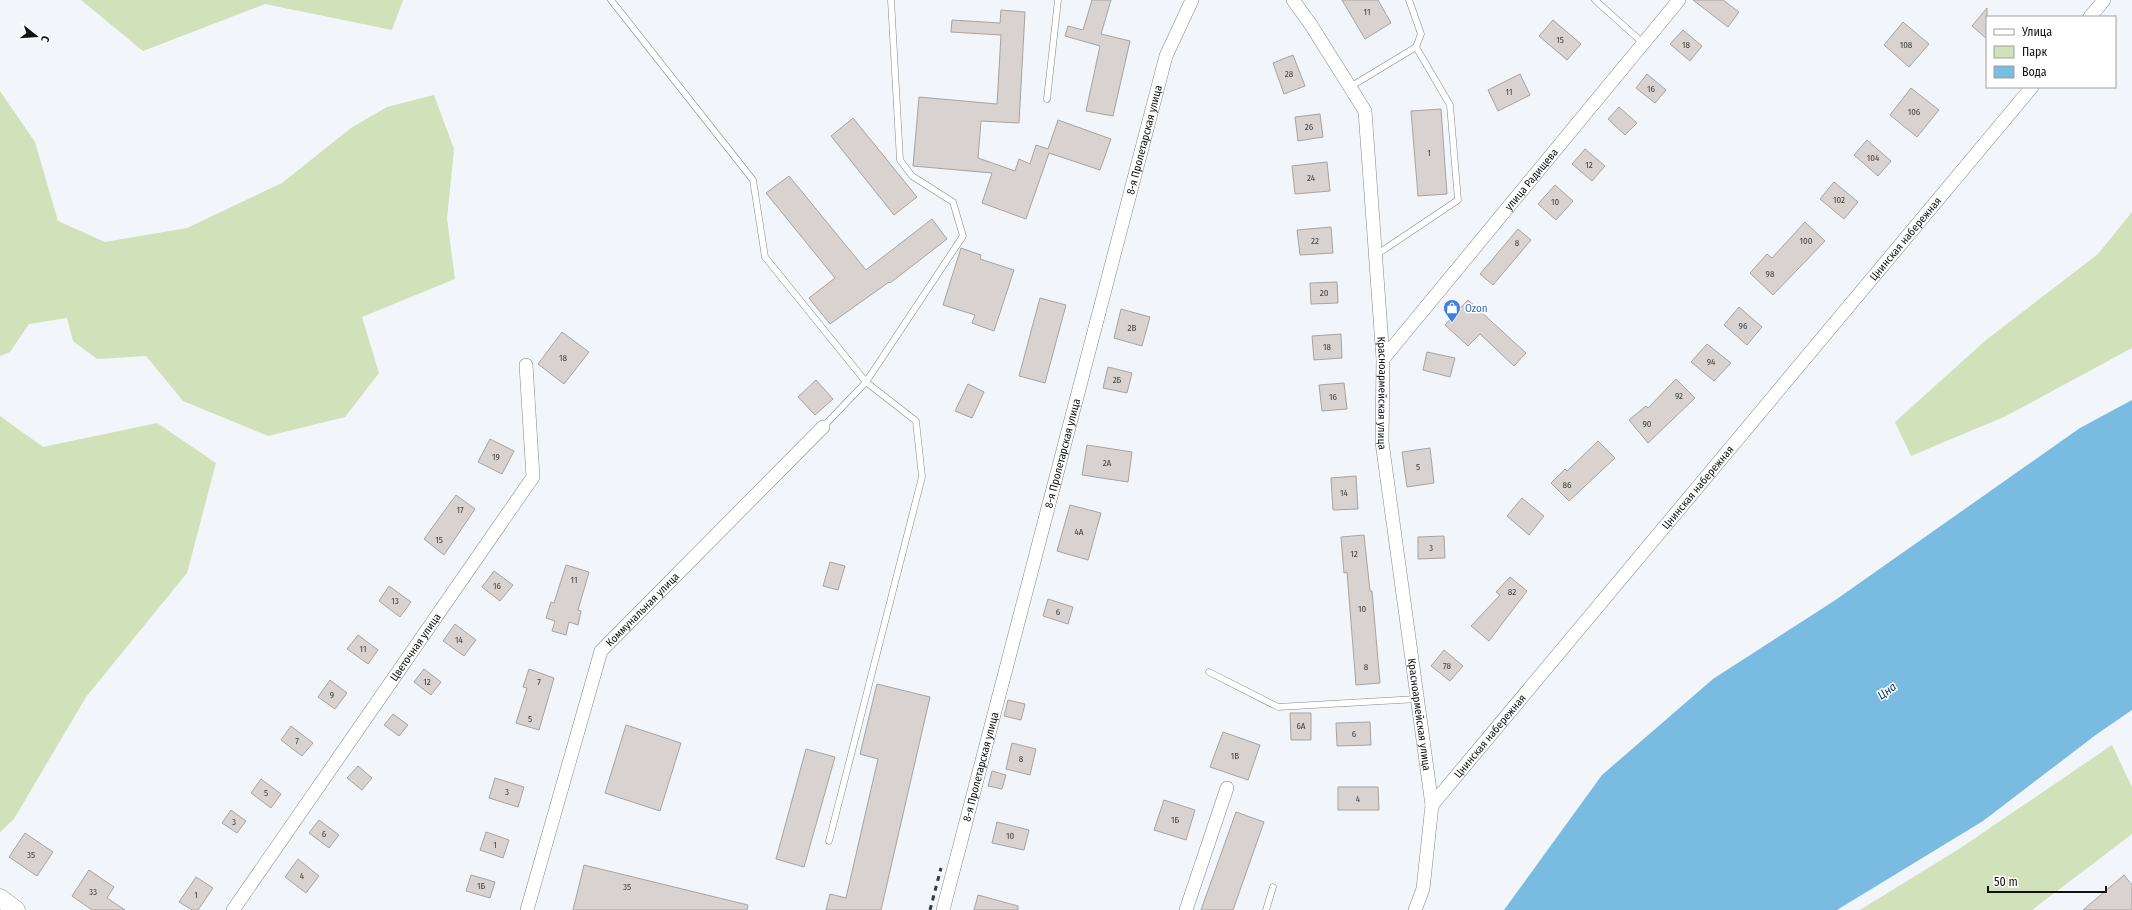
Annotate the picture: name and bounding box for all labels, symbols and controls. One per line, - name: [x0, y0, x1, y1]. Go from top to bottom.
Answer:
- house number: 11: [1364, 7, 1370, 17]
- north arrow: [16, 16, 56, 56]
- legend: [1986, 16, 2116, 88]
- text: Улица: [2021, 25, 2052, 39]
- text: С: [38, 34, 52, 44]
- house number: 15: [1556, 35, 1564, 45]
- house number: 18: [1682, 40, 1691, 50]
- house number: 108: [1900, 40, 1913, 50]
- text: Парк: [2022, 45, 2048, 59]
- text: Вода: [2022, 65, 2047, 79]
- house number: 28: [1285, 69, 1294, 79]
- street label: 8-я Пролетарская улица: [1124, 84, 1165, 196]
- house number: 16: [1647, 84, 1656, 94]
- house number: 11: [1506, 87, 1512, 97]
- house number: 106: [1908, 107, 1921, 117]
- house number: 26: [1305, 122, 1314, 132]
- street label: улица Радищева: [1502, 146, 1561, 213]
- house number: 1: [1427, 148, 1431, 158]
- house number: 104: [1867, 153, 1880, 163]
- house number: 12: [1585, 160, 1593, 170]
- house number: 24: [1307, 173, 1316, 183]
- street label: Цнинская набережная: [1867, 194, 1944, 283]
- house number: 102: [1833, 195, 1845, 205]
- house number: 10: [1551, 197, 1559, 207]
- house number: 22: [1311, 236, 1319, 246]
- house number: 100: [1800, 236, 1813, 246]
- house number: 8: [1515, 238, 1520, 248]
- house number: 98: [1766, 269, 1775, 279]
- house number: 20: [1320, 288, 1329, 298]
- shop icon: Ozon: [1442, 298, 1462, 323]
- place label: Ozon: [1465, 302, 1488, 315]
- house number: 96: [1739, 321, 1748, 331]
- house number: 2В: [1128, 323, 1137, 333]
- street label: Красноармейская улица: [1375, 336, 1390, 450]
- house number: 18: [1323, 342, 1332, 352]
- house number: 18: [559, 353, 568, 363]
- house number: 94: [1707, 357, 1716, 367]
- house number: 2Б: [1113, 375, 1122, 385]
- house number: 92: [1675, 391, 1683, 401]
- house number: 16: [1329, 392, 1338, 402]
- street label: 8-я Пролетарская улица: [1042, 397, 1083, 509]
- house number: 90: [1642, 419, 1652, 429]
- street label: Цнинская набережная: [1659, 443, 1736, 532]
- house number: 19: [492, 452, 500, 462]
- house number: 2А: [1103, 458, 1112, 468]
- house number: 5: [1416, 462, 1420, 472]
- house number: 86: [1563, 480, 1572, 490]
- house number: 14: [1340, 488, 1349, 498]
- house number: 17: [456, 505, 464, 515]
- house number: 4А: [1074, 527, 1084, 537]
- house number: 15: [435, 535, 443, 545]
- house number: 3: [1429, 543, 1433, 553]
- house number: 12: [1350, 549, 1358, 559]
- street label: Коммунальная улица: [603, 570, 682, 649]
- house number: 11: [571, 575, 577, 585]
- house number: 16: [493, 581, 502, 591]
- house number: 82: [1508, 587, 1516, 597]
- house number: 13: [391, 596, 399, 606]
- house number: 10: [1358, 604, 1366, 614]
- house number: 6: [1056, 607, 1061, 617]
- street label: Цветочная улица: [387, 611, 443, 683]
- house number: 14: [455, 635, 464, 645]
- house number: 11: [360, 644, 366, 654]
- street label: Красноармейская улица: [1405, 657, 1434, 771]
- house number: 78: [1443, 661, 1451, 671]
- house number: 8: [1364, 662, 1369, 672]
- house number: 12: [423, 677, 431, 687]
- house number: 7: [537, 677, 541, 687]
- water label: Цна: [1875, 680, 1899, 702]
- house number: 9: [330, 690, 334, 700]
- street label: Цнинская набережная: [1451, 692, 1528, 780]
- street label: 8-я Пролетарская улица: [960, 711, 1001, 823]
- house number: 5: [528, 714, 532, 724]
- house number: 6А: [1296, 721, 1306, 731]
- house number: 6: [1352, 729, 1357, 739]
- house number: 7: [295, 736, 299, 746]
- house number: 1В: [1231, 751, 1239, 761]
- house number: 8: [1019, 754, 1024, 764]
- house number: 3: [505, 787, 509, 797]
- house number: 5: [264, 788, 268, 798]
- house number: 4: [1356, 794, 1361, 804]
- house number: 1Б: [1171, 815, 1179, 825]
- house number: 3: [232, 817, 236, 827]
- house number: 6: [322, 829, 327, 839]
- house number: 10: [1006, 831, 1014, 841]
- house number: 1: [493, 840, 497, 850]
- house number: 35: [27, 850, 35, 860]
- scale bar: [1988, 868, 2106, 894]
- house number: 4: [300, 871, 305, 881]
- text: 50 m: [1994, 875, 2018, 889]
- house number: 1Б: [477, 881, 485, 891]
- house number: 35: [623, 882, 631, 892]
- house number: 33: [89, 887, 97, 897]
- house number: 1: [194, 890, 198, 900]

